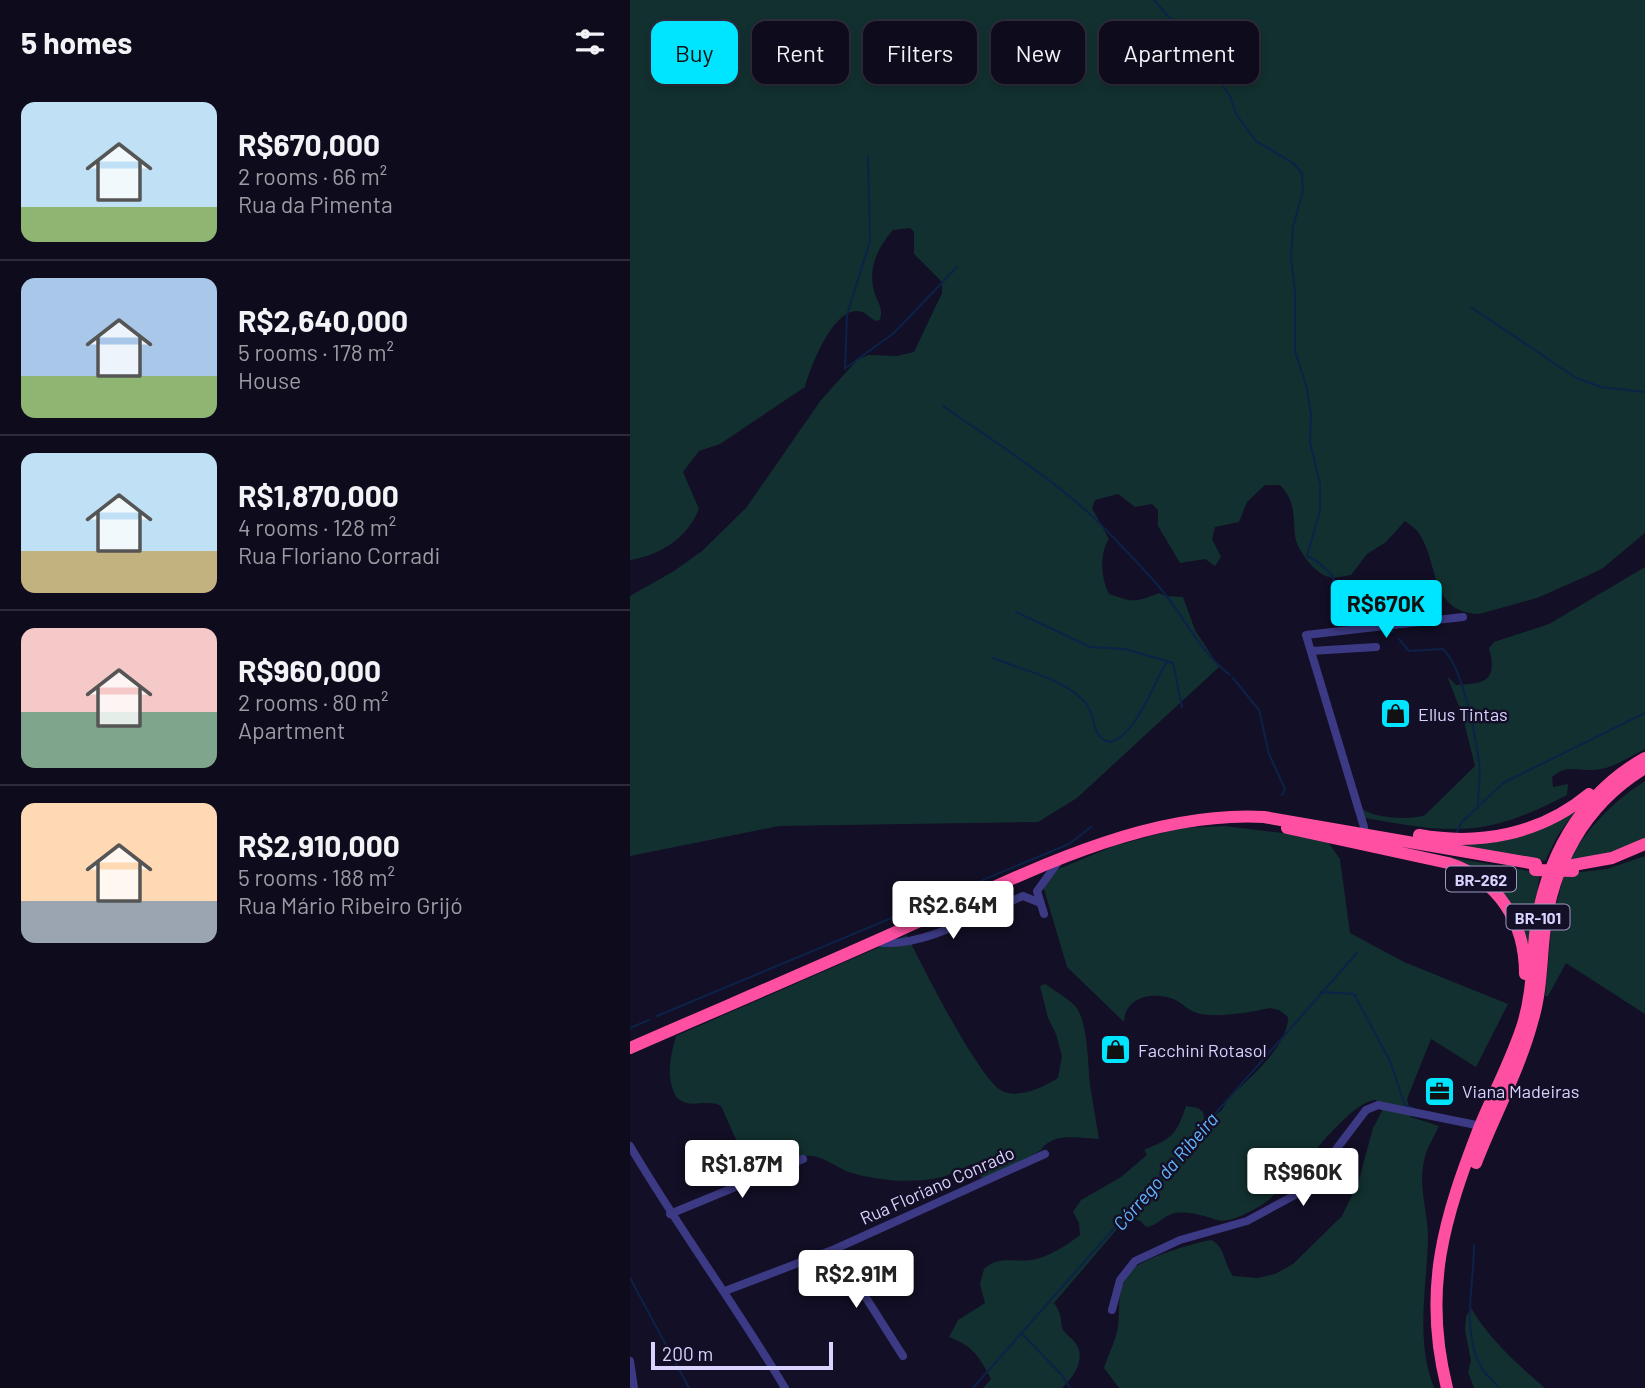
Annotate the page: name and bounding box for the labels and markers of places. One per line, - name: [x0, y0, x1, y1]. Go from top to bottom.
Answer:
- pin: R$670K: [1329, 580, 1443, 640]
- shop icon: Ellus Tintas: [1378, 697, 1412, 731]
- place label: Ellus Tintas: [1418, 703, 1508, 725]
- pin: R$2.64M: [888, 881, 1018, 941]
- shop icon: Facchini Rotasol: [1098, 1033, 1132, 1067]
- place label: Facchini Rotasol: [1138, 1039, 1267, 1061]
- office icon: Viana Madeiras: [1422, 1074, 1456, 1108]
- place label: Viana Madeiras: [1462, 1080, 1579, 1102]
- pin: R$1.87M: [677, 1140, 807, 1200]
- pin: R$960K: [1246, 1148, 1360, 1208]
- pin: R$2.91M: [791, 1250, 921, 1310]

